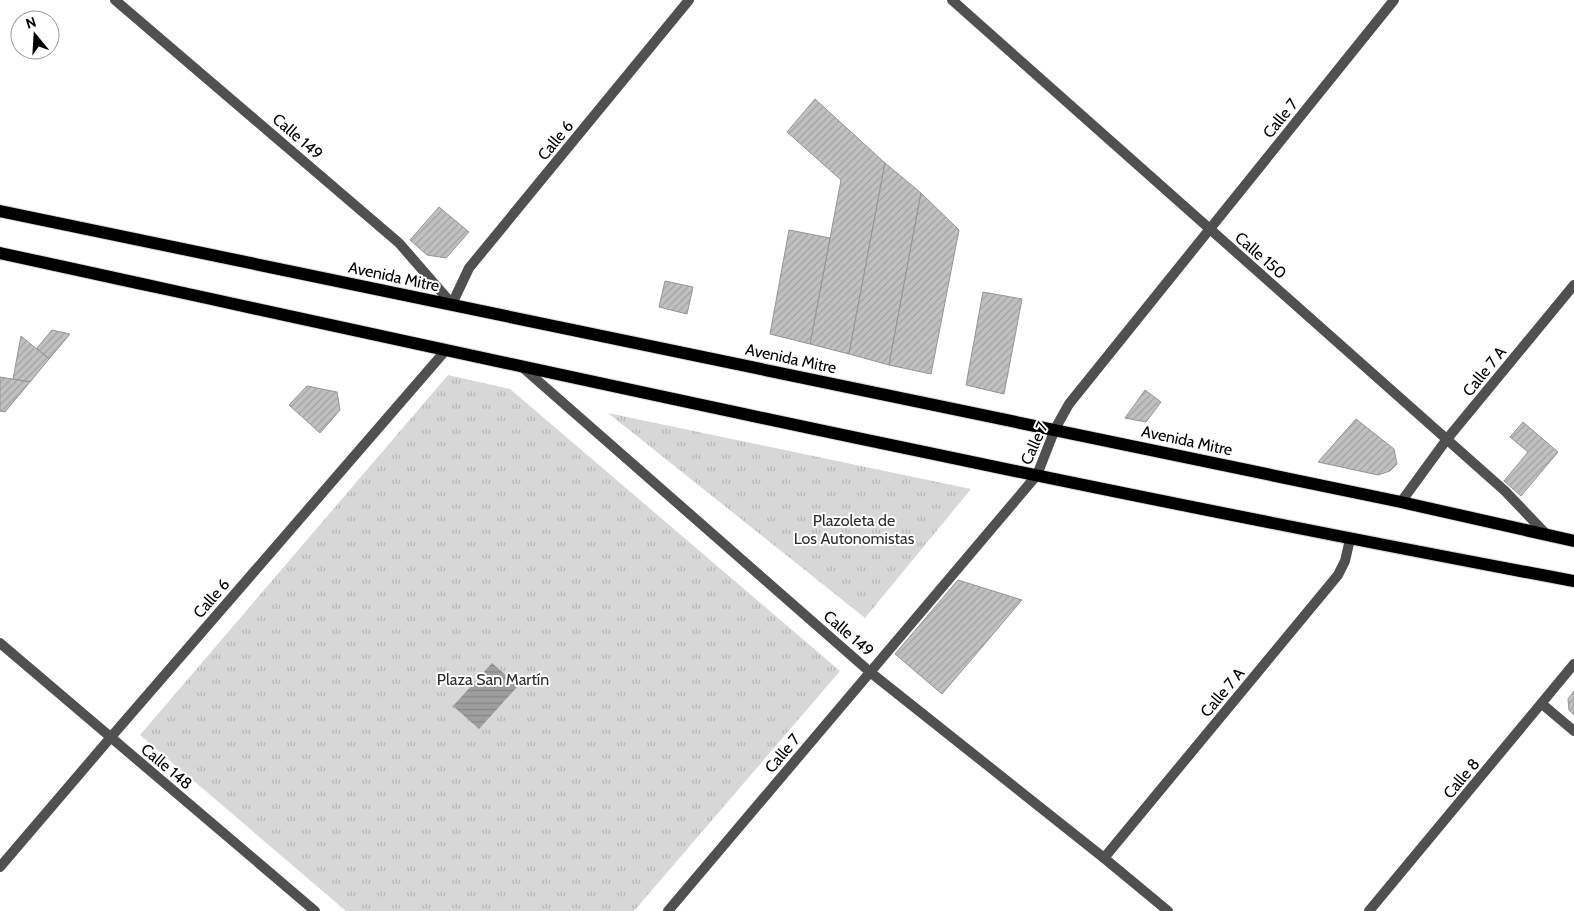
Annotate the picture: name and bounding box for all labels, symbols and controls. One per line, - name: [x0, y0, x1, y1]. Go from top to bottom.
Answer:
- north arrow: [10, 10, 60, 60]
- text: N: [23, 13, 38, 33]
- street label: Calle 7: [1259, 95, 1302, 142]
- street label: Calle 149: [269, 109, 327, 163]
- street label: Calle 6: [534, 117, 577, 164]
- street label: Calle 150: [1231, 228, 1290, 283]
- street label: Avenida Mitre: [347, 258, 441, 295]
- street label: Avenida Mitre: [744, 340, 838, 377]
- street label: Calle 7 A: [1459, 343, 1510, 400]
- street label: Calle 7: [1017, 419, 1052, 468]
- street label: Avenida Mitre: [1140, 422, 1234, 459]
- park label: Plazoleta de Los Autonomistas: [794, 511, 915, 548]
- street label: Calle 6: [189, 575, 234, 622]
- street label: Calle 149: [820, 606, 878, 660]
- street label: Calle 7 A: [1196, 664, 1248, 721]
- park label: Plaza San Martín: [437, 670, 549, 689]
- street label: Calle 7: [761, 730, 804, 777]
- street label: Calle 148: [137, 740, 196, 793]
- street label: Calle 8: [1439, 754, 1484, 802]

